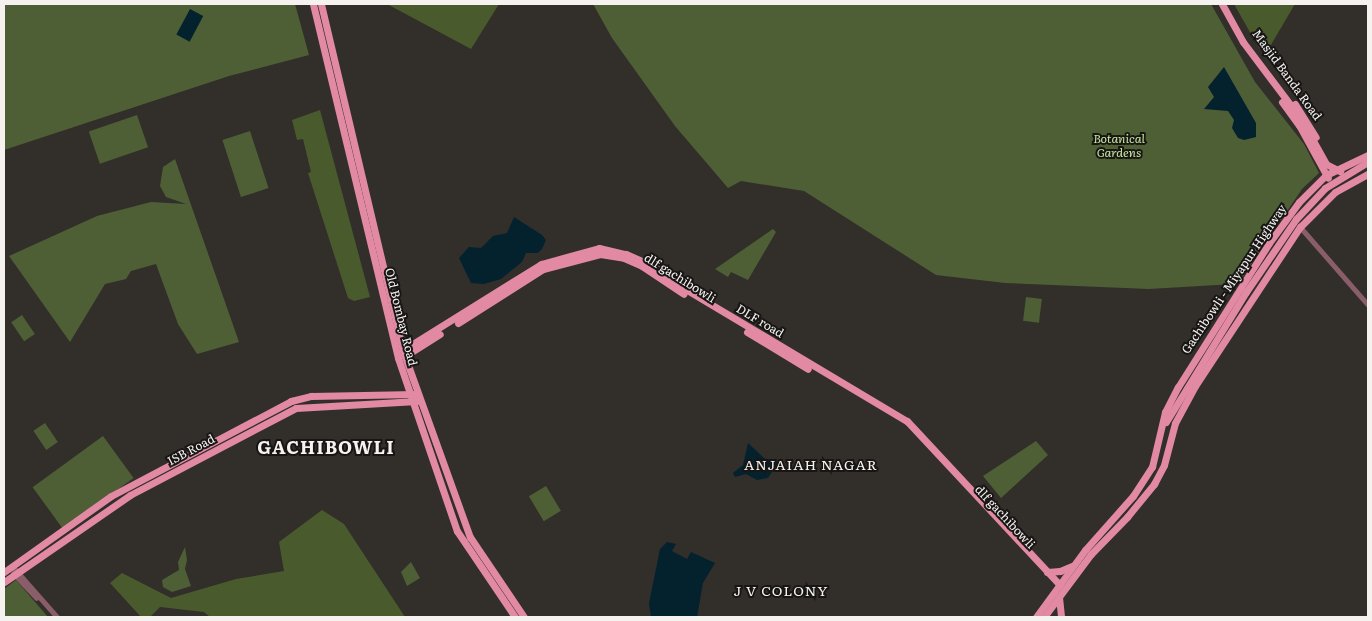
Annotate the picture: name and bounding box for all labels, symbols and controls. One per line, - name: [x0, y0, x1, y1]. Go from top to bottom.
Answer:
- street label: Masjid Banda Road: [1249, 27, 1325, 123]
- park label: Botanical Gardens: [1093, 132, 1145, 160]
- street label: Gachibowli - Miyapur Highway: [1179, 202, 1289, 356]
- street label: dlf gachibowli: [642, 250, 718, 306]
- street label: Old Bombay Road: [382, 267, 420, 367]
- street label: DLF road: [734, 301, 786, 341]
- street label: ISB Road: [165, 432, 217, 468]
- district label: GACHIBOWLI: [256, 436, 396, 458]
- district label: ANJAIAH NAGAR: [742, 456, 880, 472]
- street label: dlf gachibowli: [972, 482, 1038, 552]
- district label: J V COLONY: [732, 582, 830, 598]

